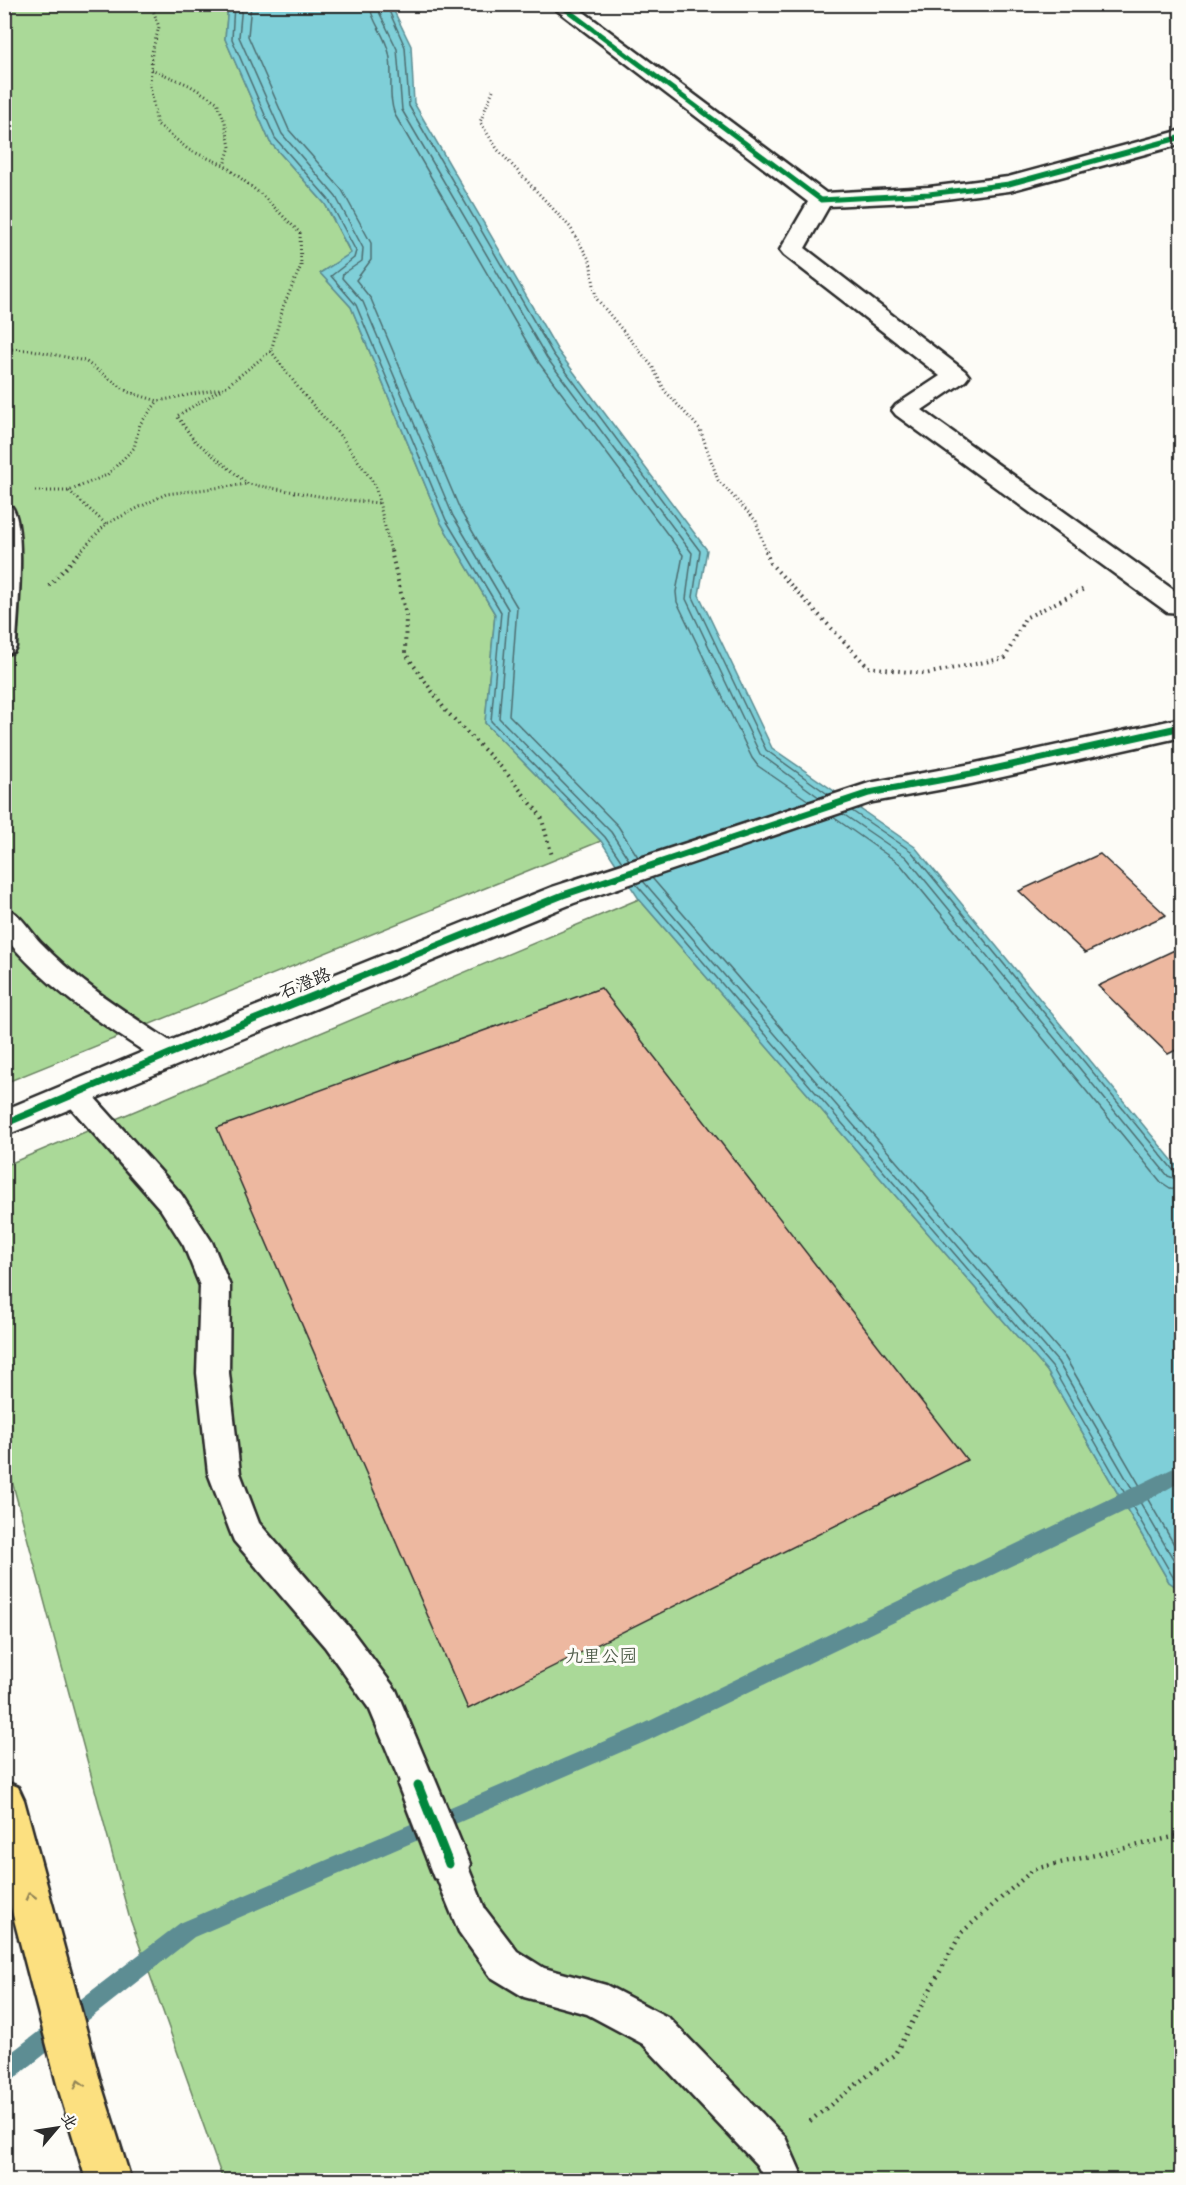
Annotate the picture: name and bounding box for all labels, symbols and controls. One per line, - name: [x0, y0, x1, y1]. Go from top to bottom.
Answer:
- street label: 石澄路: [274, 958, 336, 1008]
- park label: 九里公园: [565, 1640, 637, 1672]
- one-way arrow: [24, 1891, 37, 1901]
- one-way arrow: [74, 2080, 86, 2090]
- north arrow: [27, 2098, 87, 2158]
- text: 北: [53, 2107, 86, 2135]

